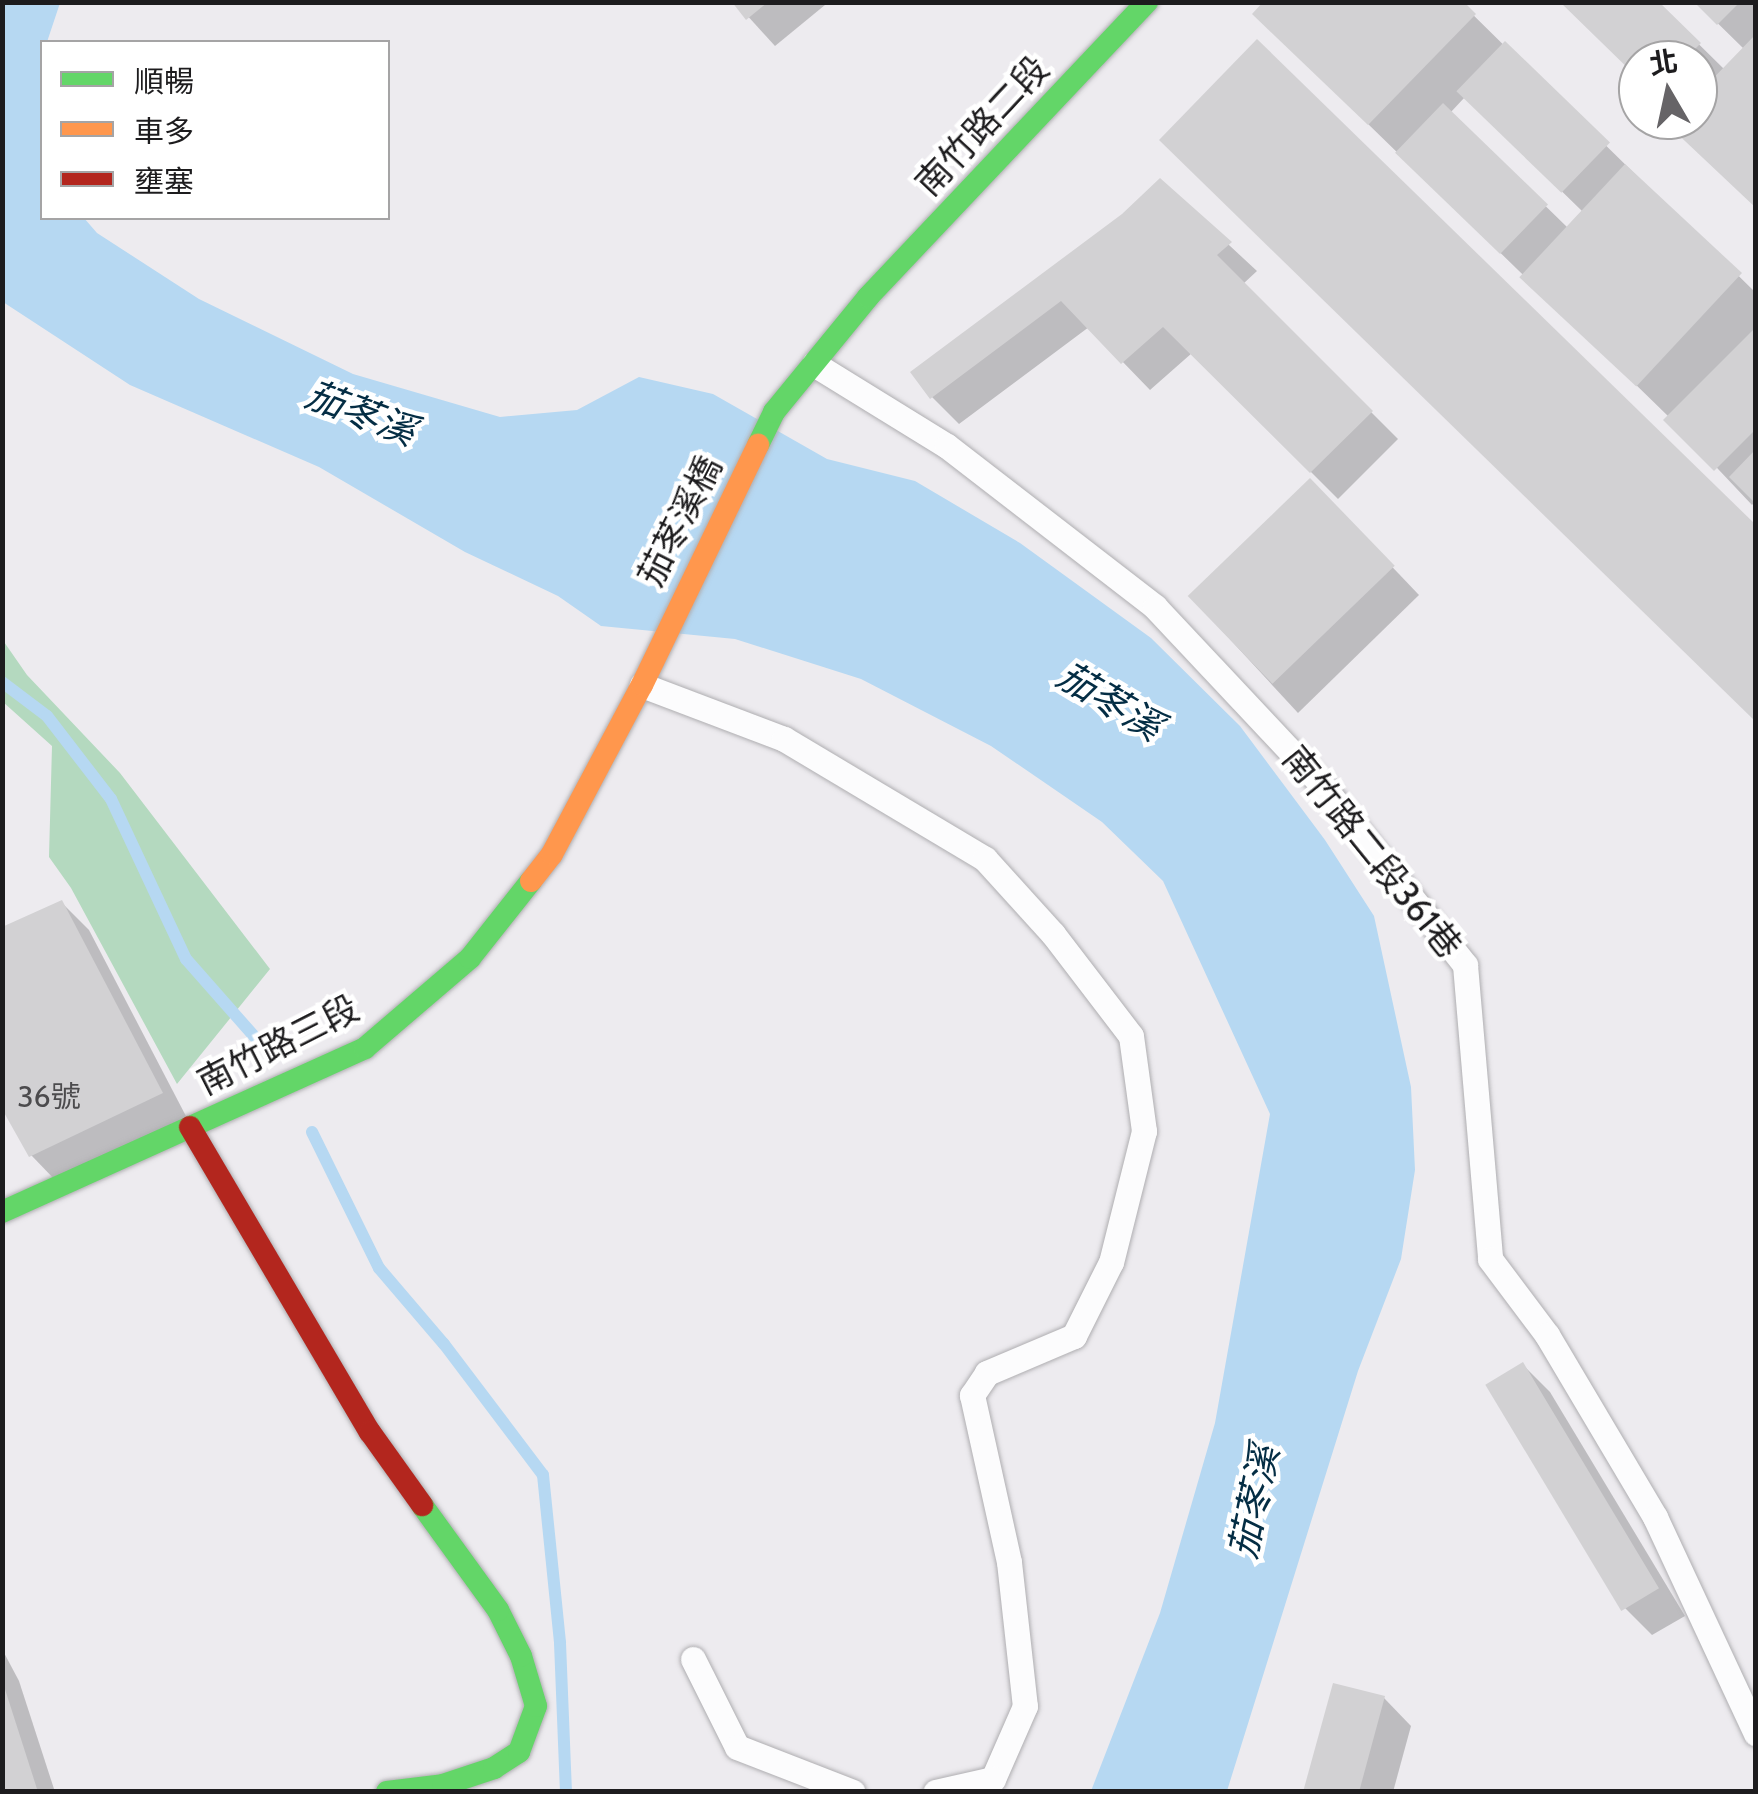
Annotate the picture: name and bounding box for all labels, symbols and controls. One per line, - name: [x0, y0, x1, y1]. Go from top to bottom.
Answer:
- legend: [40, 40, 390, 220]
- north arrow: [1618, 40, 1718, 140]
- text: 北: [1647, 43, 1680, 81]
- street label: 南竹路二段: [907, 48, 1057, 204]
- text: 順暢: [134, 63, 194, 100]
- text: 車多: [134, 113, 194, 150]
- text: 壅塞: [134, 163, 194, 200]
- water label: 茄苳溪: [300, 371, 422, 455]
- street label: 茄苳溪橋: [630, 449, 730, 593]
- water label: 茄苳溪: [1049, 652, 1171, 750]
- street label: 南竹路二段361巷: [1274, 738, 1470, 966]
- street label: 南竹路三段: [191, 987, 365, 1103]
- house number: 36號: [17, 1079, 81, 1115]
- water label: 茄苳溪: [1220, 1442, 1288, 1562]

